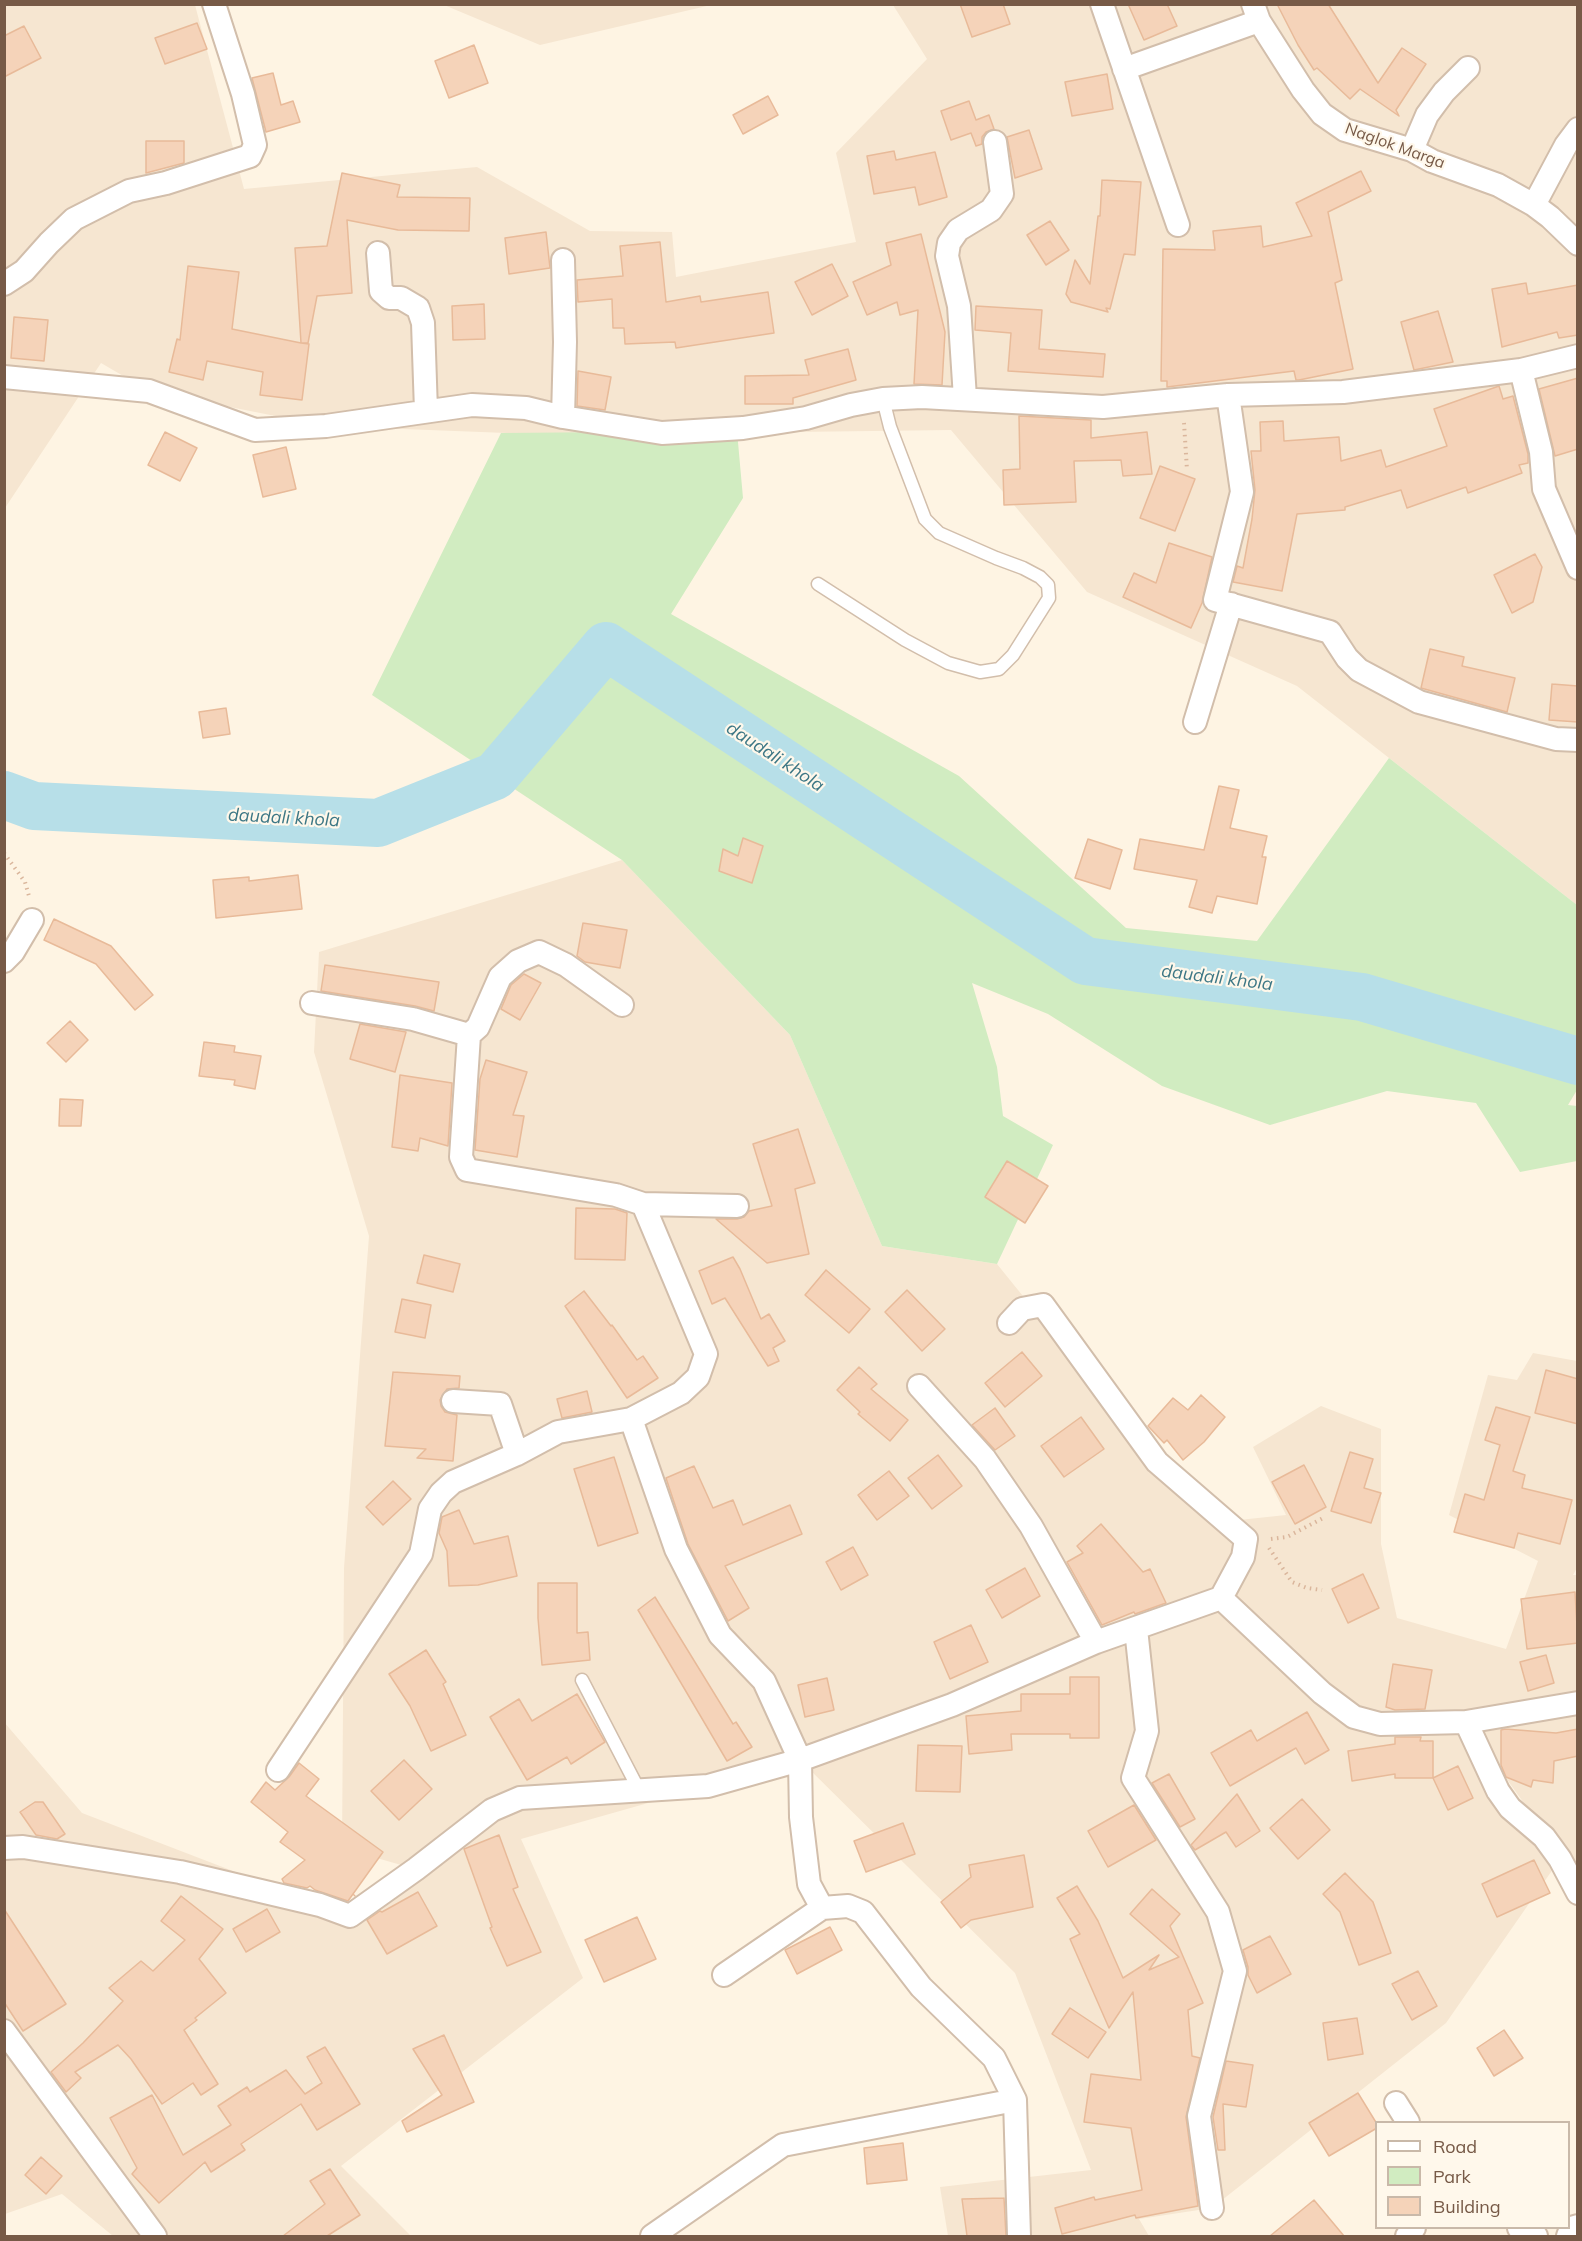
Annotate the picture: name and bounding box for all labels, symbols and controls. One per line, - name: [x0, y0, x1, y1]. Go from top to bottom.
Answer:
- street label: Naglok Marga: [1342, 119, 1448, 173]
- water label: daudali khola: [722, 717, 828, 797]
- water label: daudali khola: [227, 804, 341, 832]
- water label: daudali khola: [1160, 960, 1274, 996]
- legend: [1375, 2121, 1570, 2229]
- text: Road: [1433, 2135, 1477, 2158]
- text: Park: [1433, 2165, 1471, 2188]
- text: Building: [1433, 2195, 1501, 2218]

